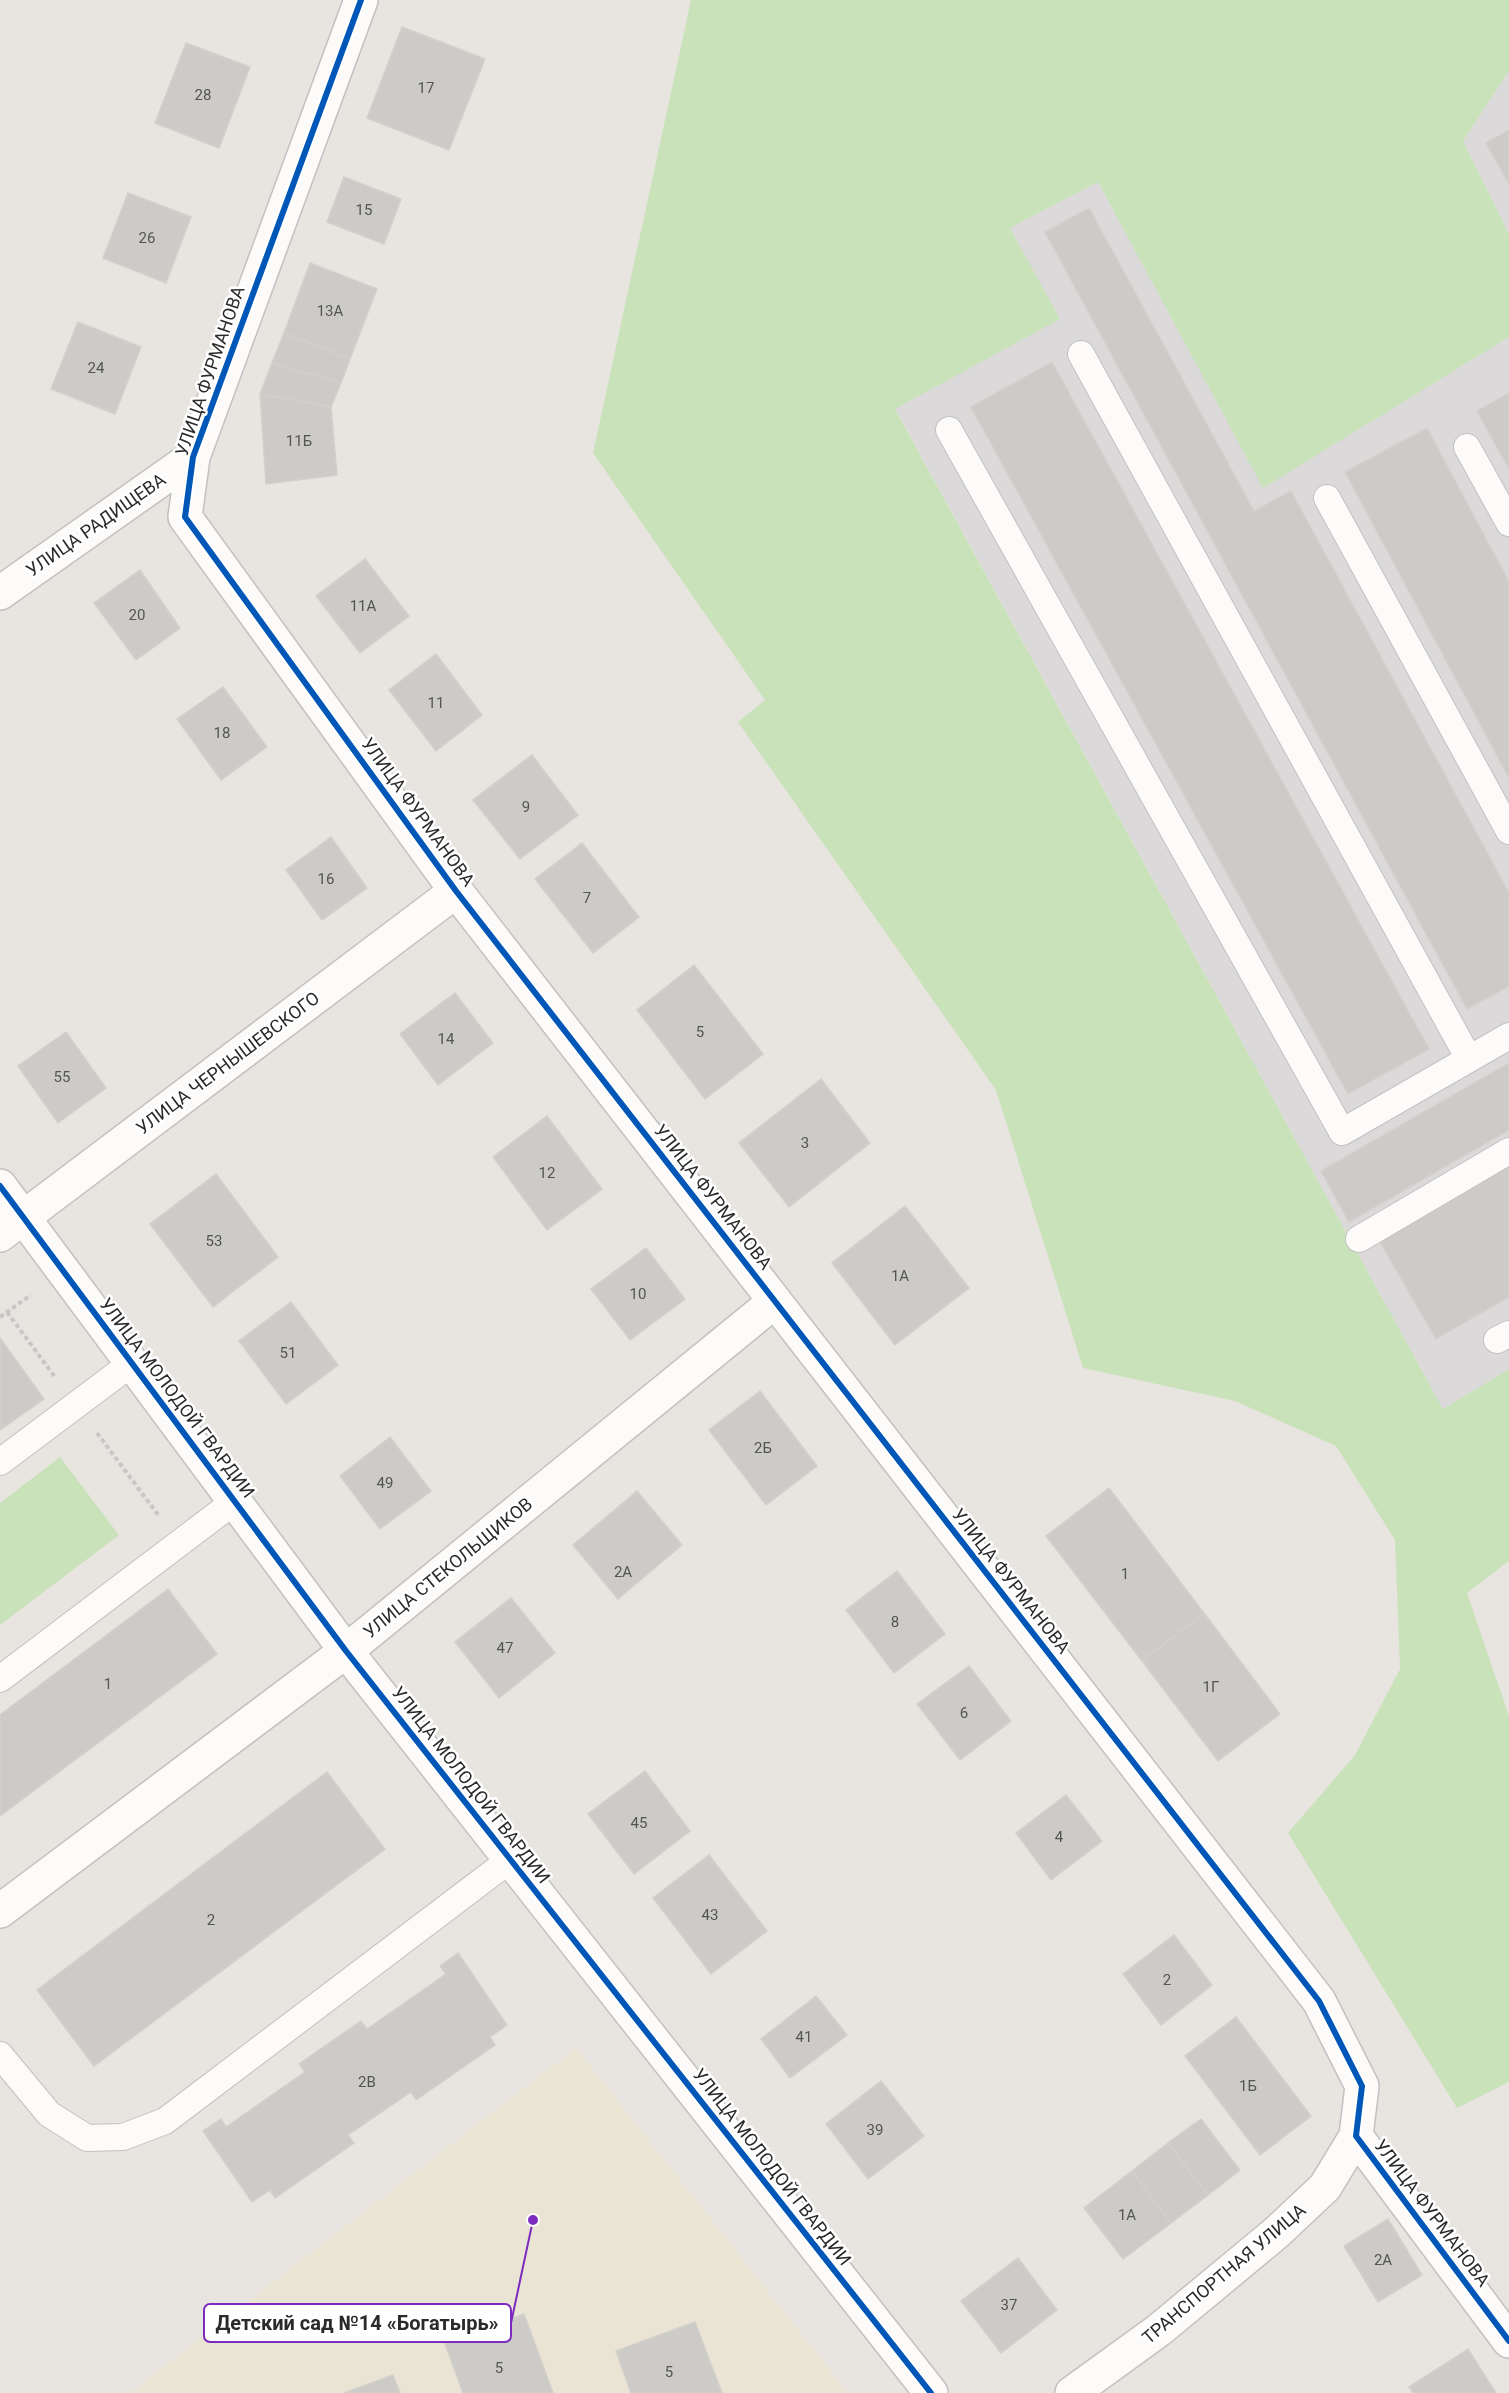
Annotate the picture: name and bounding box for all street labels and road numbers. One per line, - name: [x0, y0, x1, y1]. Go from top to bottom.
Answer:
- street label: УЛИЦА ФУРМАНОВА: [171, 283, 249, 459]
- street label: УЛИЦА РАДИЩЕВА: [22, 469, 170, 581]
- street label: УЛИЦА ФУРМАНОВА: [357, 733, 479, 890]
- street label: УЛИЦА ЧЕРНЫШЕВСКОГО: [132, 987, 323, 1138]
- street label: УЛИЦА ФУРМАНОВА: [650, 1120, 777, 1274]
- street label: УЛИЦА МОЛОДОЙ ГВАРДИИ: [95, 1294, 259, 1502]
- street label: УЛИЦА СТЕКОЛЬЩИКОВ: [359, 1493, 536, 1642]
- street label: УЛИЦА ФУРМАНОВА: [948, 1504, 1075, 1658]
- street label: УЛИЦА МОЛОДОЙ ГВАРДИИ: [388, 1682, 555, 1887]
- street label: УЛИЦА МОЛОДОЙ ГВАРДИИ: [689, 2064, 856, 2269]
- street label: УЛИЦА ФУРМАНОВА: [1370, 2135, 1495, 2290]
- street label: ТРАНСПОРТНАЯ УЛИЦА: [1138, 2199, 1310, 2348]

